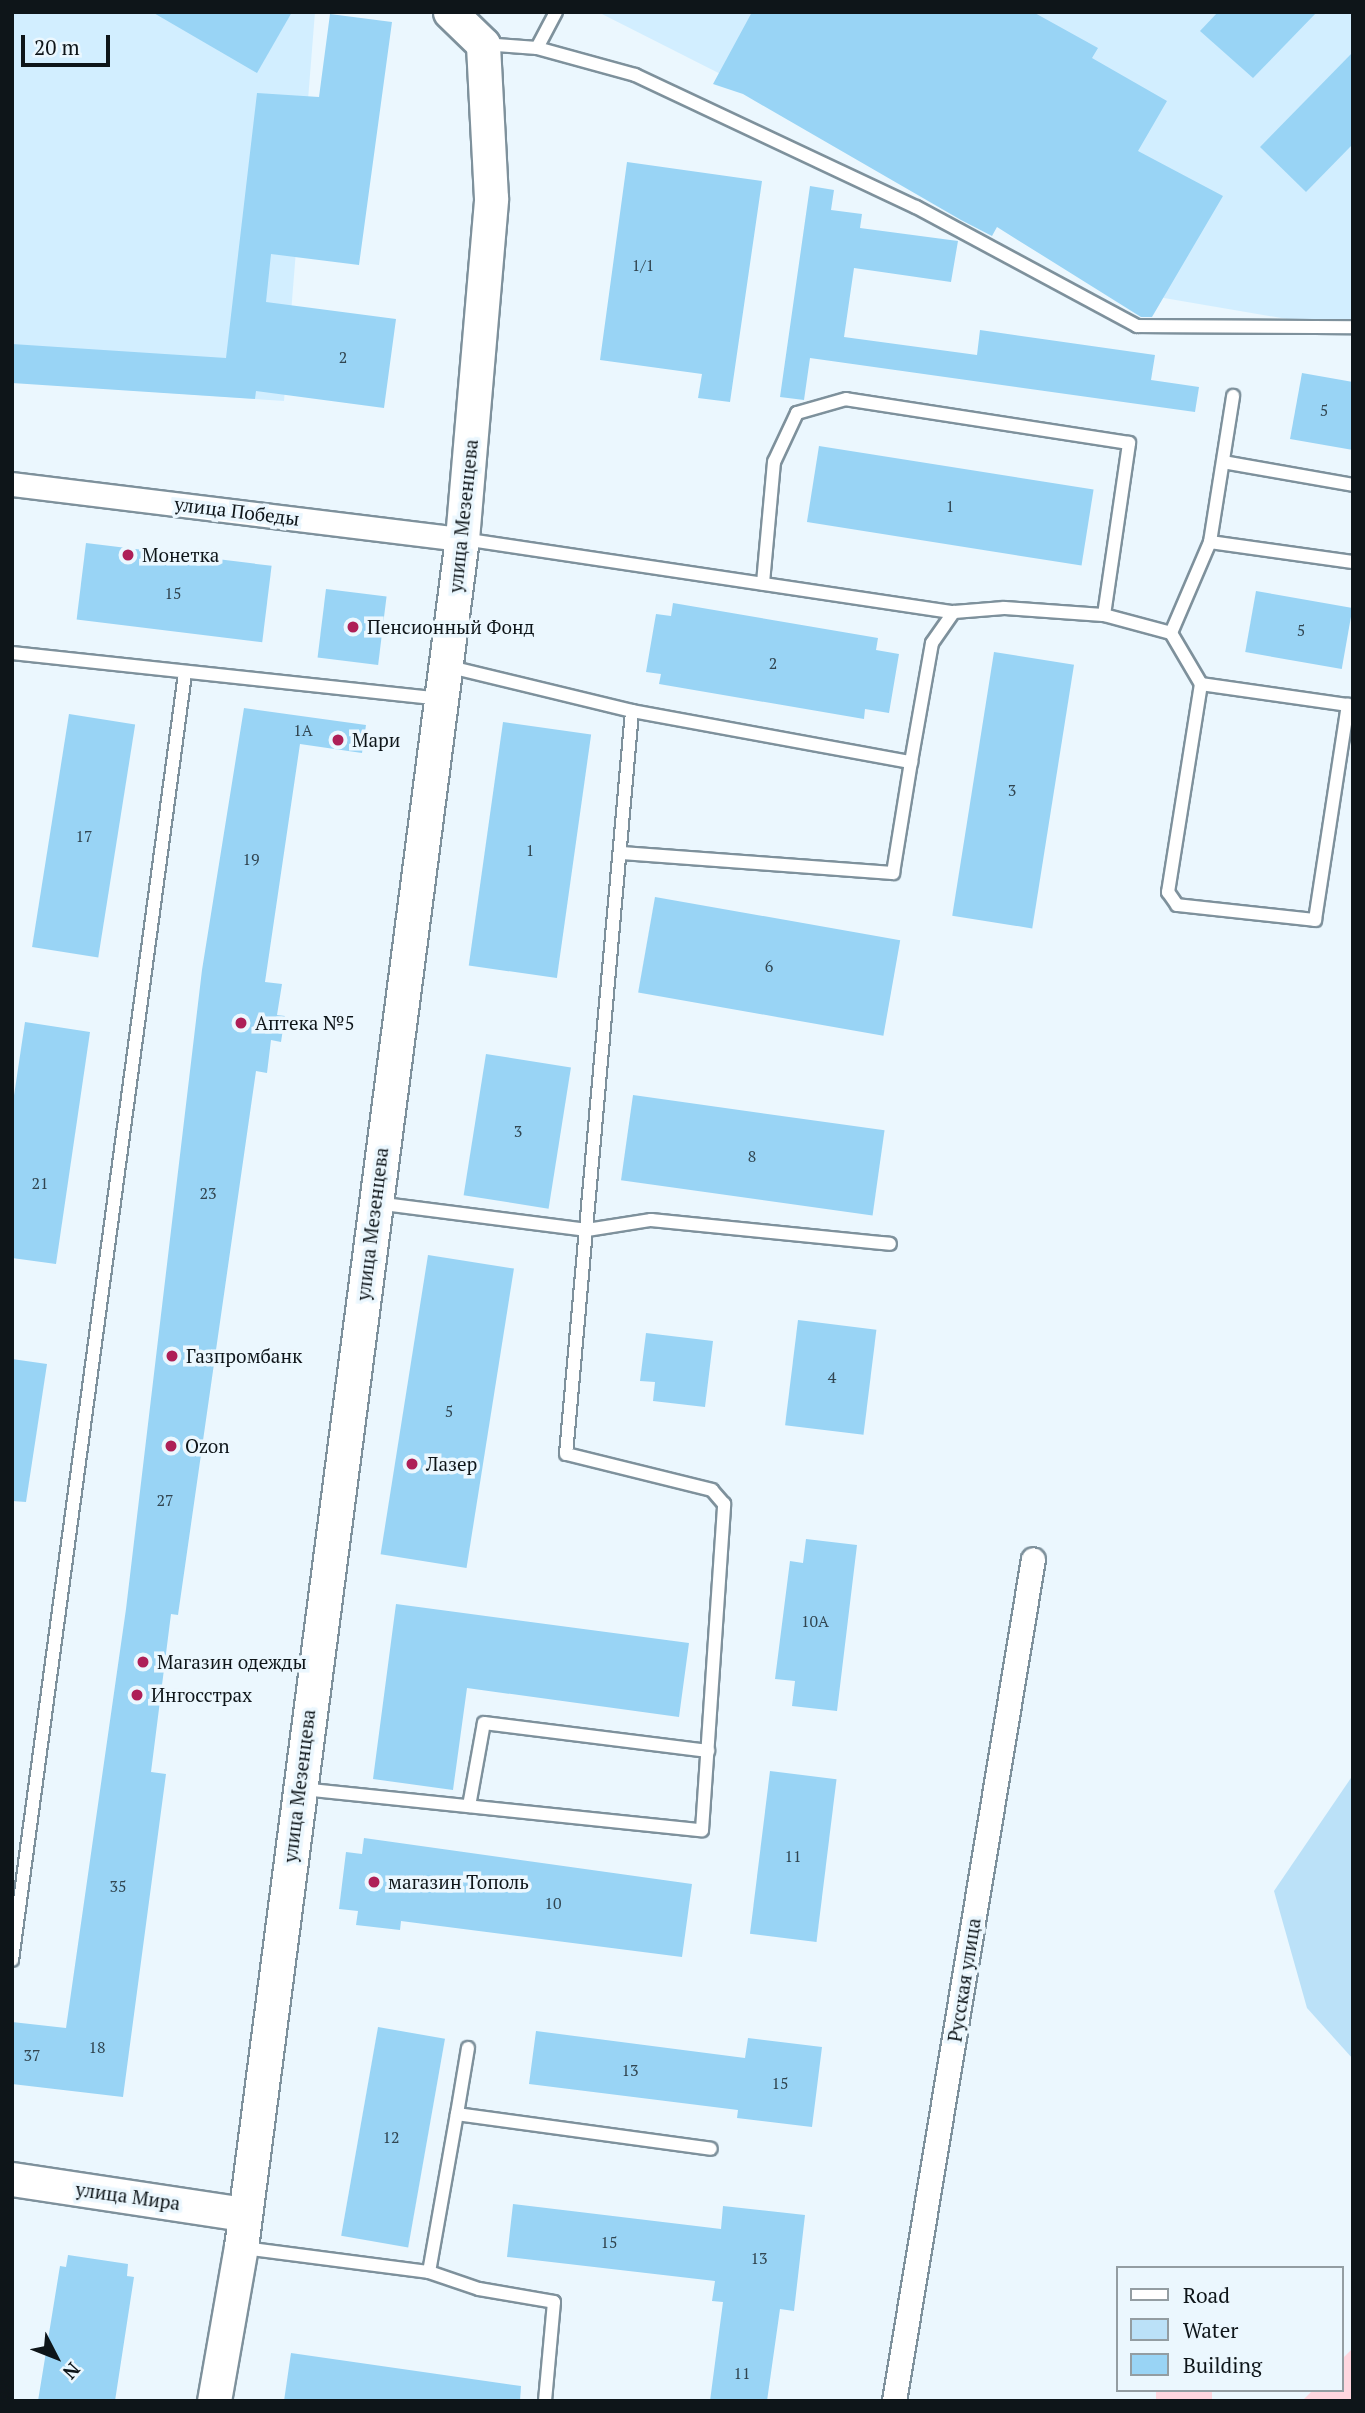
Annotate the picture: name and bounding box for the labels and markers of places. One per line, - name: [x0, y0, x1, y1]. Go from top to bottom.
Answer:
- place label: Монетка: [142, 544, 219, 566]
- marker: Монетка: [120, 547, 136, 563]
- place label: Пенсионный Фонд: [367, 616, 534, 638]
- marker: Пенсионный Фонд: [345, 619, 361, 635]
- place label: Мари: [352, 729, 400, 751]
- marker: Мари: [330, 732, 346, 748]
- place label: Аптека №5: [255, 1012, 355, 1034]
- marker: Аптека №5: [233, 1015, 249, 1031]
- place label: Газпромбанк: [186, 1345, 302, 1367]
- marker: Газпромбанк: [164, 1348, 180, 1364]
- place label: Ozon: [185, 1435, 230, 1457]
- marker: Ozon: [163, 1438, 179, 1454]
- place label: Лазер: [426, 1453, 477, 1475]
- marker: Лазер: [404, 1456, 420, 1472]
- place label: Магазин одежды: [157, 1651, 307, 1673]
- marker: Магазин одежды: [135, 1654, 151, 1670]
- place label: Ингосстрах: [151, 1684, 252, 1706]
- marker: Ингосстрах: [129, 1687, 145, 1703]
- place label: магазин Тополь: [388, 1871, 529, 1893]
- marker: магазин Тополь: [366, 1874, 382, 1890]

